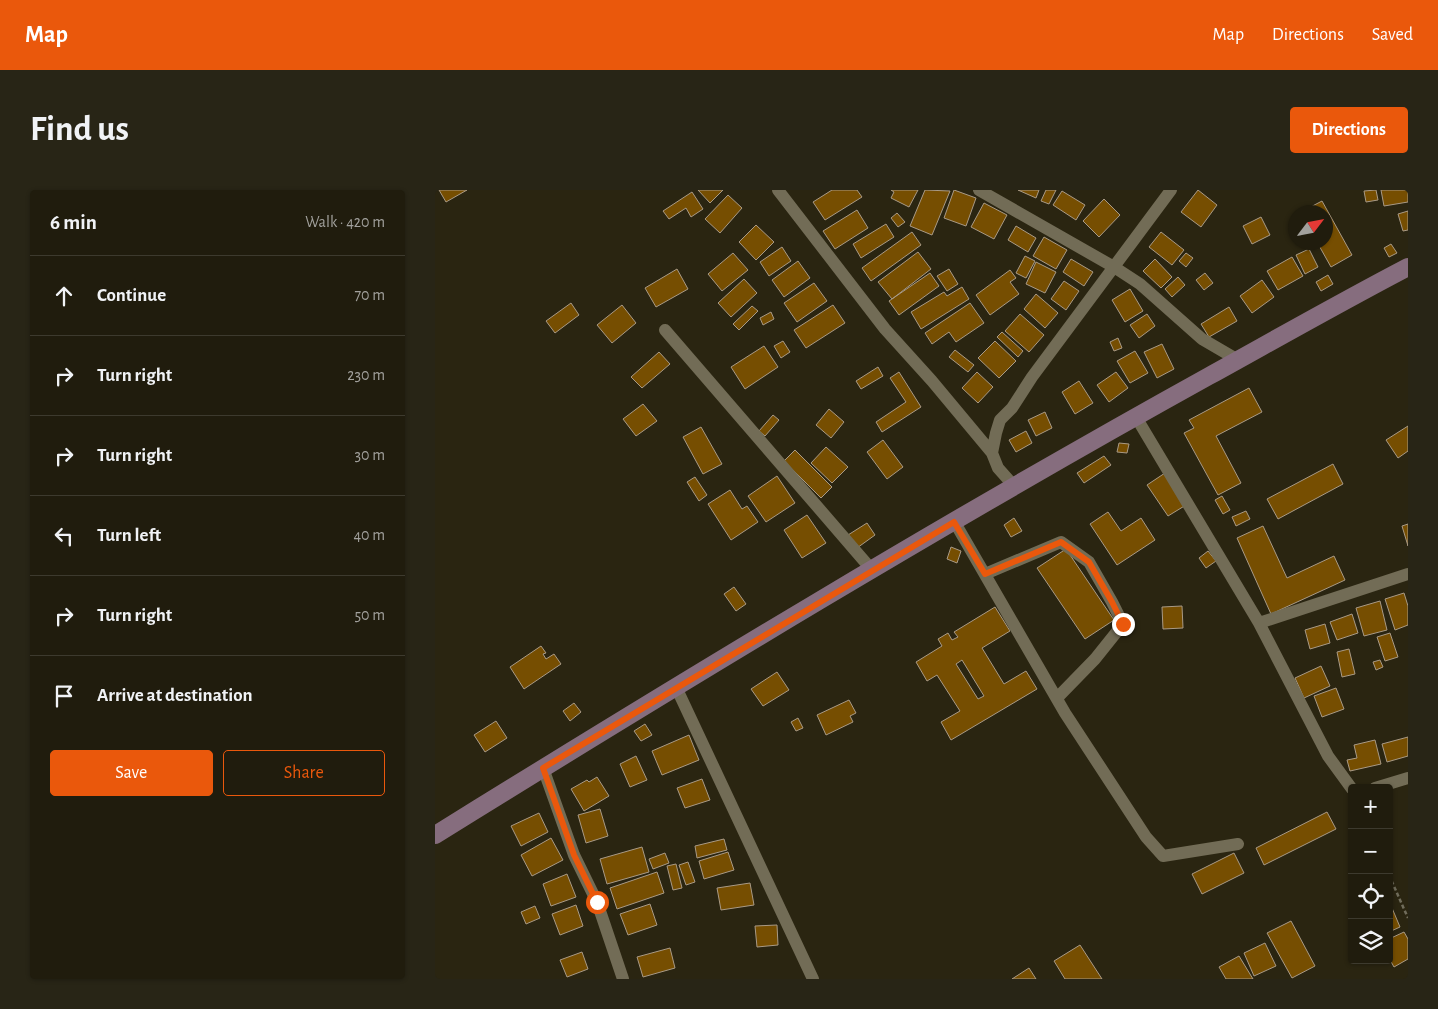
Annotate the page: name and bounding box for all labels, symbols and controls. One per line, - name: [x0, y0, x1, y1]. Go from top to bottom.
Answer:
- text: Map: [25, 23, 68, 47]
- text: Map: [1213, 26, 1244, 44]
- text: Directions: [1272, 26, 1344, 44]
- text: Saved: [1372, 26, 1413, 44]
- button: Directions: [1290, 107, 1408, 153]
- text: Find us: [30, 112, 129, 147]
- north arrow: [1288, 205, 1333, 250]
- text: 6 min: [50, 212, 97, 233]
- text: Walk · 420 m: [305, 214, 385, 230]
- icon: ahead: [50, 282, 78, 310]
- text: Continue: [97, 286, 166, 305]
- text: 70 m: [354, 287, 385, 303]
- icon: right: [50, 362, 78, 390]
- text: Turn right: [97, 366, 172, 385]
- text: 230 m: [347, 367, 385, 383]
- icon: right: [50, 442, 78, 470]
- text: Turn right: [97, 446, 172, 465]
- text: 30 m: [355, 447, 385, 463]
- icon: left: [50, 522, 78, 550]
- text: Turn left: [97, 526, 161, 545]
- text: 40 m: [353, 527, 385, 543]
- icon: right: [50, 602, 78, 630]
- text: Turn right: [97, 606, 172, 625]
- text: 50 m: [354, 607, 385, 623]
- route end: [1112, 613, 1135, 636]
- icon: arrive: [50, 682, 78, 710]
- text: Arrive at destination: [97, 686, 253, 705]
- button: Save: [50, 750, 213, 796]
- button: Share: [223, 750, 385, 796]
- map controls: [1348, 784, 1393, 964]
- button: +: [1348, 784, 1393, 829]
- button: −: [1348, 829, 1393, 874]
- button: locate: [1348, 874, 1393, 919]
- route start: [586, 891, 609, 914]
- button: layers: [1348, 919, 1393, 964]

